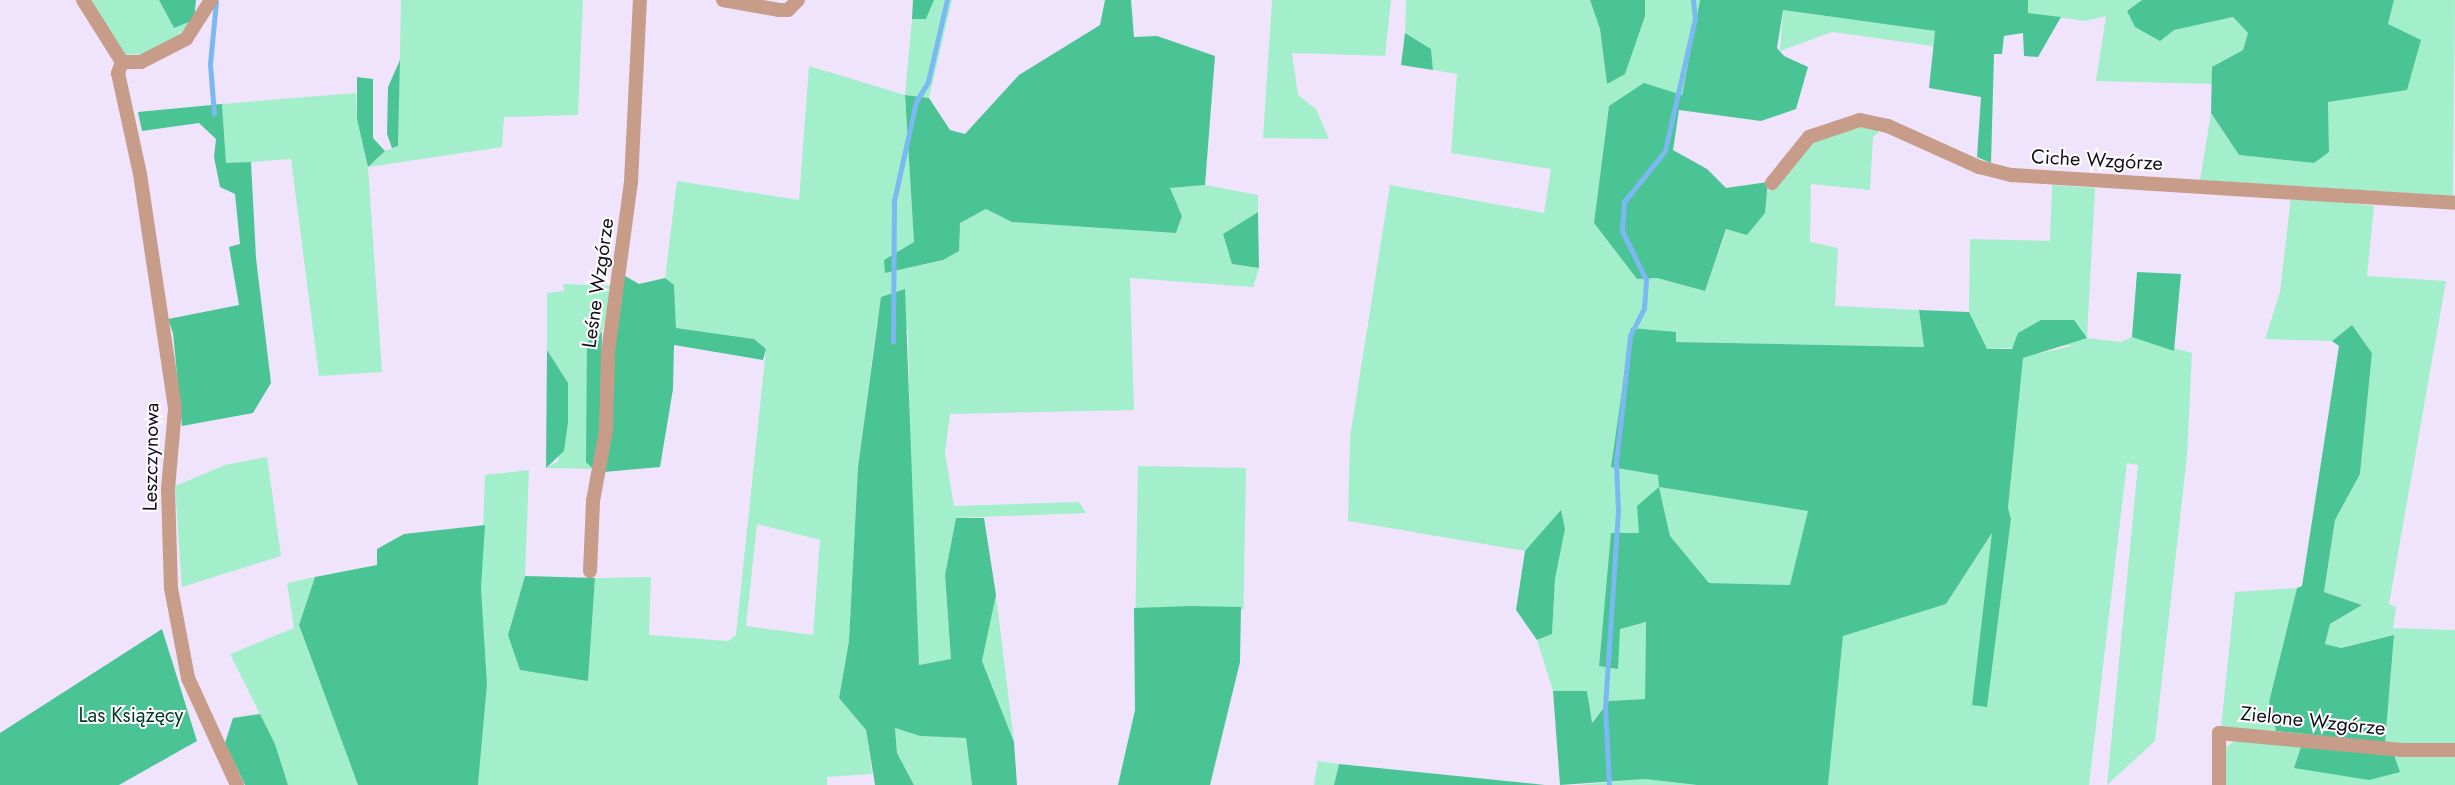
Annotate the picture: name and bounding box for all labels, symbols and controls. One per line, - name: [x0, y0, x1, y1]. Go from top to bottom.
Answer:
- street label: Ciche Wzgórze: [2030, 145, 2164, 175]
- street label: Leśne Wzgórze: [577, 217, 619, 349]
- street label: Leszczynowa: [138, 403, 164, 511]
- street label: Zielone Wzgórze: [2239, 701, 2387, 741]
- park label: Las Książęcy: [79, 703, 183, 727]

